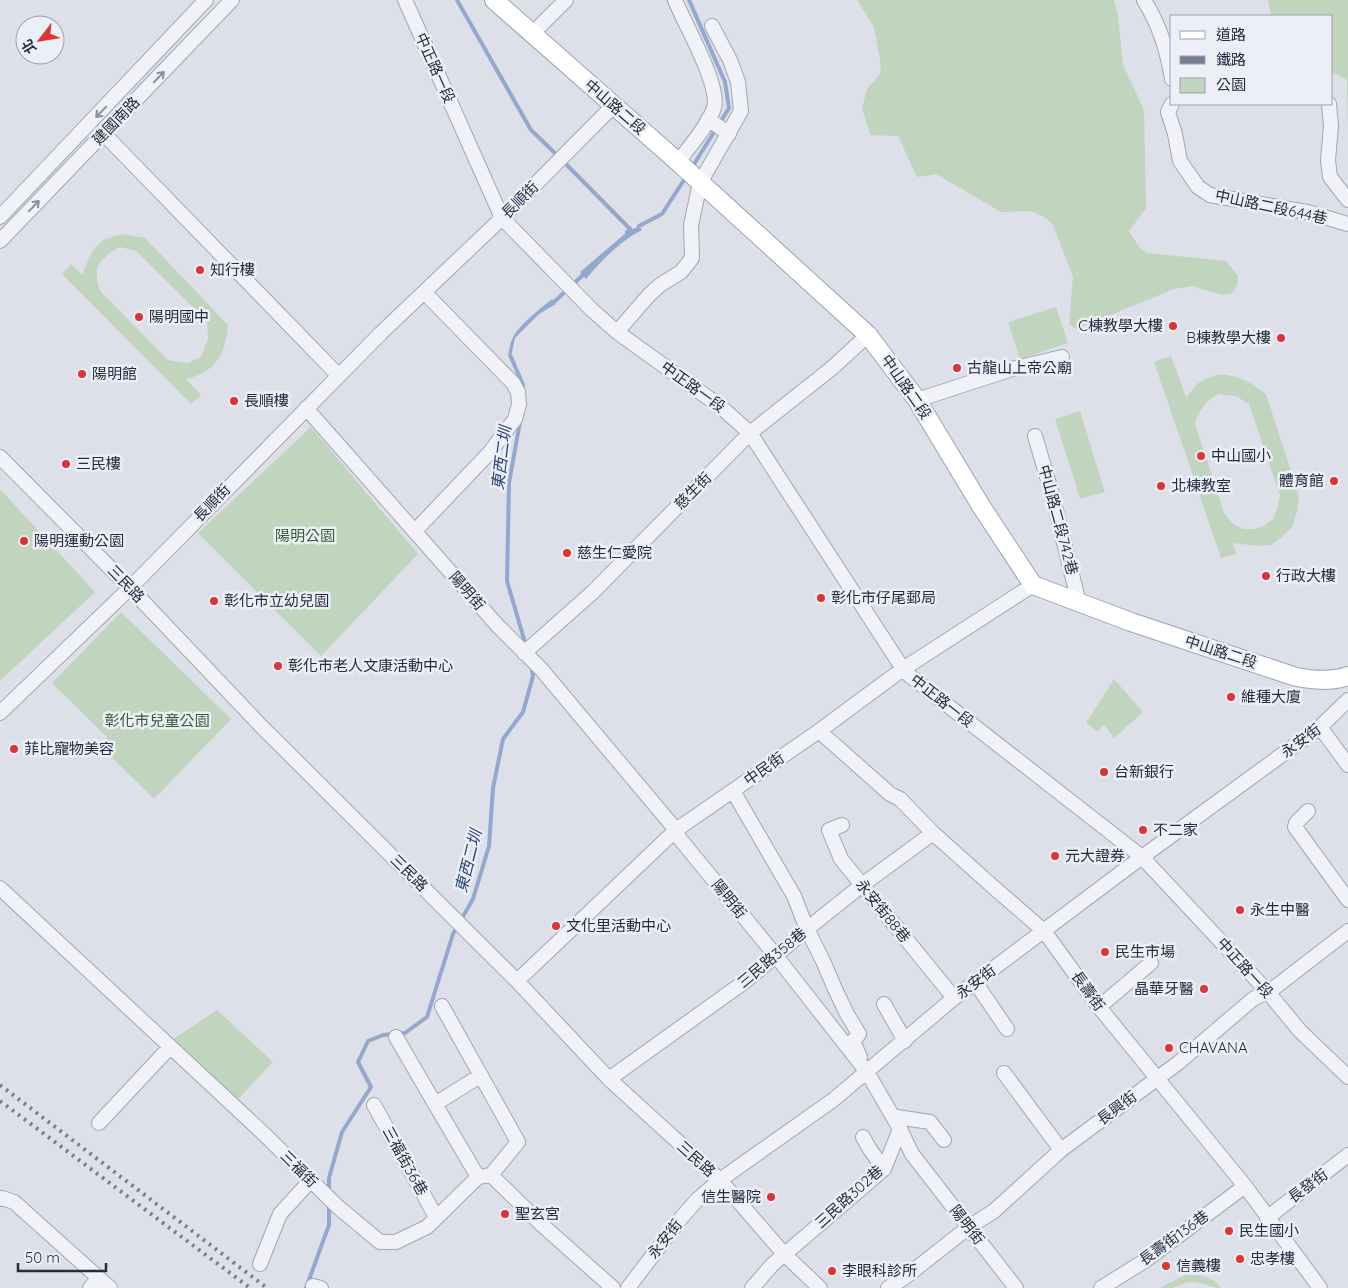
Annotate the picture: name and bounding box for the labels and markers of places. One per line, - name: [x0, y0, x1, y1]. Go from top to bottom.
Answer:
- place label: 知行樓: [210, 260, 255, 279]
- marker: 知行樓: [194, 264, 206, 276]
- place label: 陽明國中: [149, 307, 209, 326]
- marker: 陽明國中: [133, 311, 145, 323]
- place label: C棟教學大樓: [1078, 316, 1163, 335]
- marker: C棟教學大樓: [1167, 320, 1179, 332]
- place label: B棟教學大樓: [1186, 328, 1271, 347]
- marker: B棟教學大樓: [1275, 332, 1287, 344]
- place label: 古龍山上帝公廟: [967, 358, 1072, 377]
- marker: 古龍山上帝公廟: [951, 362, 963, 374]
- place label: 陽明館: [92, 364, 137, 383]
- marker: 陽明館: [76, 368, 88, 380]
- place label: 長順樓: [244, 391, 289, 410]
- marker: 長順樓: [228, 395, 240, 407]
- place label: 中山國小: [1211, 446, 1271, 465]
- marker: 中山國小: [1195, 450, 1207, 462]
- place label: 三民樓: [76, 454, 121, 473]
- marker: 三民樓: [60, 458, 72, 470]
- place label: 體育館: [1279, 471, 1324, 490]
- marker: 體育館: [1328, 475, 1340, 487]
- place label: 北棟教室: [1171, 476, 1231, 495]
- marker: 北棟教室: [1155, 480, 1167, 492]
- place label: 陽明運動公園: [34, 531, 124, 550]
- marker: 陽明運動公園: [18, 535, 30, 547]
- place label: 慈生仁愛院: [577, 543, 652, 562]
- marker: 慈生仁愛院: [561, 547, 573, 559]
- place label: 行政大樓: [1276, 566, 1336, 585]
- marker: 行政大樓: [1260, 570, 1272, 582]
- place label: 彰化市仔尾郵局: [831, 588, 936, 607]
- place label: 彰化市立幼兒園: [224, 591, 329, 610]
- marker: 彰化市仔尾郵局: [815, 592, 827, 604]
- marker: 彰化市立幼兒園: [208, 595, 220, 607]
- place label: 彰化市老人文康活動中心: [288, 656, 453, 675]
- marker: 彰化市老人文康活動中心: [272, 660, 284, 672]
- place label: 維種大廈: [1241, 687, 1301, 706]
- marker: 維種大廈: [1225, 691, 1237, 703]
- place label: 菲比寵物美容: [24, 739, 114, 758]
- marker: 菲比寵物美容: [8, 743, 20, 755]
- place label: 台新銀行: [1114, 762, 1174, 781]
- marker: 台新銀行: [1098, 766, 1110, 778]
- place label: 不二家: [1153, 820, 1198, 839]
- marker: 不二家: [1137, 824, 1149, 836]
- place label: 元大證券: [1065, 846, 1125, 865]
- marker: 元大證券: [1049, 850, 1061, 862]
- place label: 永生中醫: [1250, 900, 1310, 919]
- marker: 永生中醫: [1234, 904, 1246, 916]
- place label: 文化里活動中心: [566, 916, 671, 935]
- marker: 文化里活動中心: [550, 920, 562, 932]
- place label: 民生市場: [1115, 942, 1175, 961]
- marker: 民生市場: [1099, 946, 1111, 958]
- place label: 晶華牙醫: [1134, 979, 1194, 998]
- marker: 晶華牙醫: [1198, 983, 1210, 995]
- place label: CHAVANA: [1179, 1038, 1248, 1057]
- marker: CHAVANA: [1163, 1042, 1175, 1054]
- place label: 信生醫院: [701, 1187, 761, 1206]
- marker: 信生醫院: [765, 1191, 777, 1203]
- place label: 聖玄宮: [515, 1204, 560, 1223]
- marker: 聖玄宮: [499, 1208, 511, 1220]
- place label: 民生國小: [1239, 1221, 1299, 1240]
- marker: 民生國小: [1223, 1225, 1235, 1237]
- place label: 忠孝樓: [1250, 1249, 1295, 1268]
- marker: 忠孝樓: [1234, 1253, 1246, 1265]
- place label: 信義樓: [1176, 1256, 1221, 1275]
- marker: 信義樓: [1160, 1260, 1172, 1272]
- place label: 李眼科診所: [842, 1261, 917, 1280]
- marker: 李眼科診所: [826, 1265, 838, 1277]

